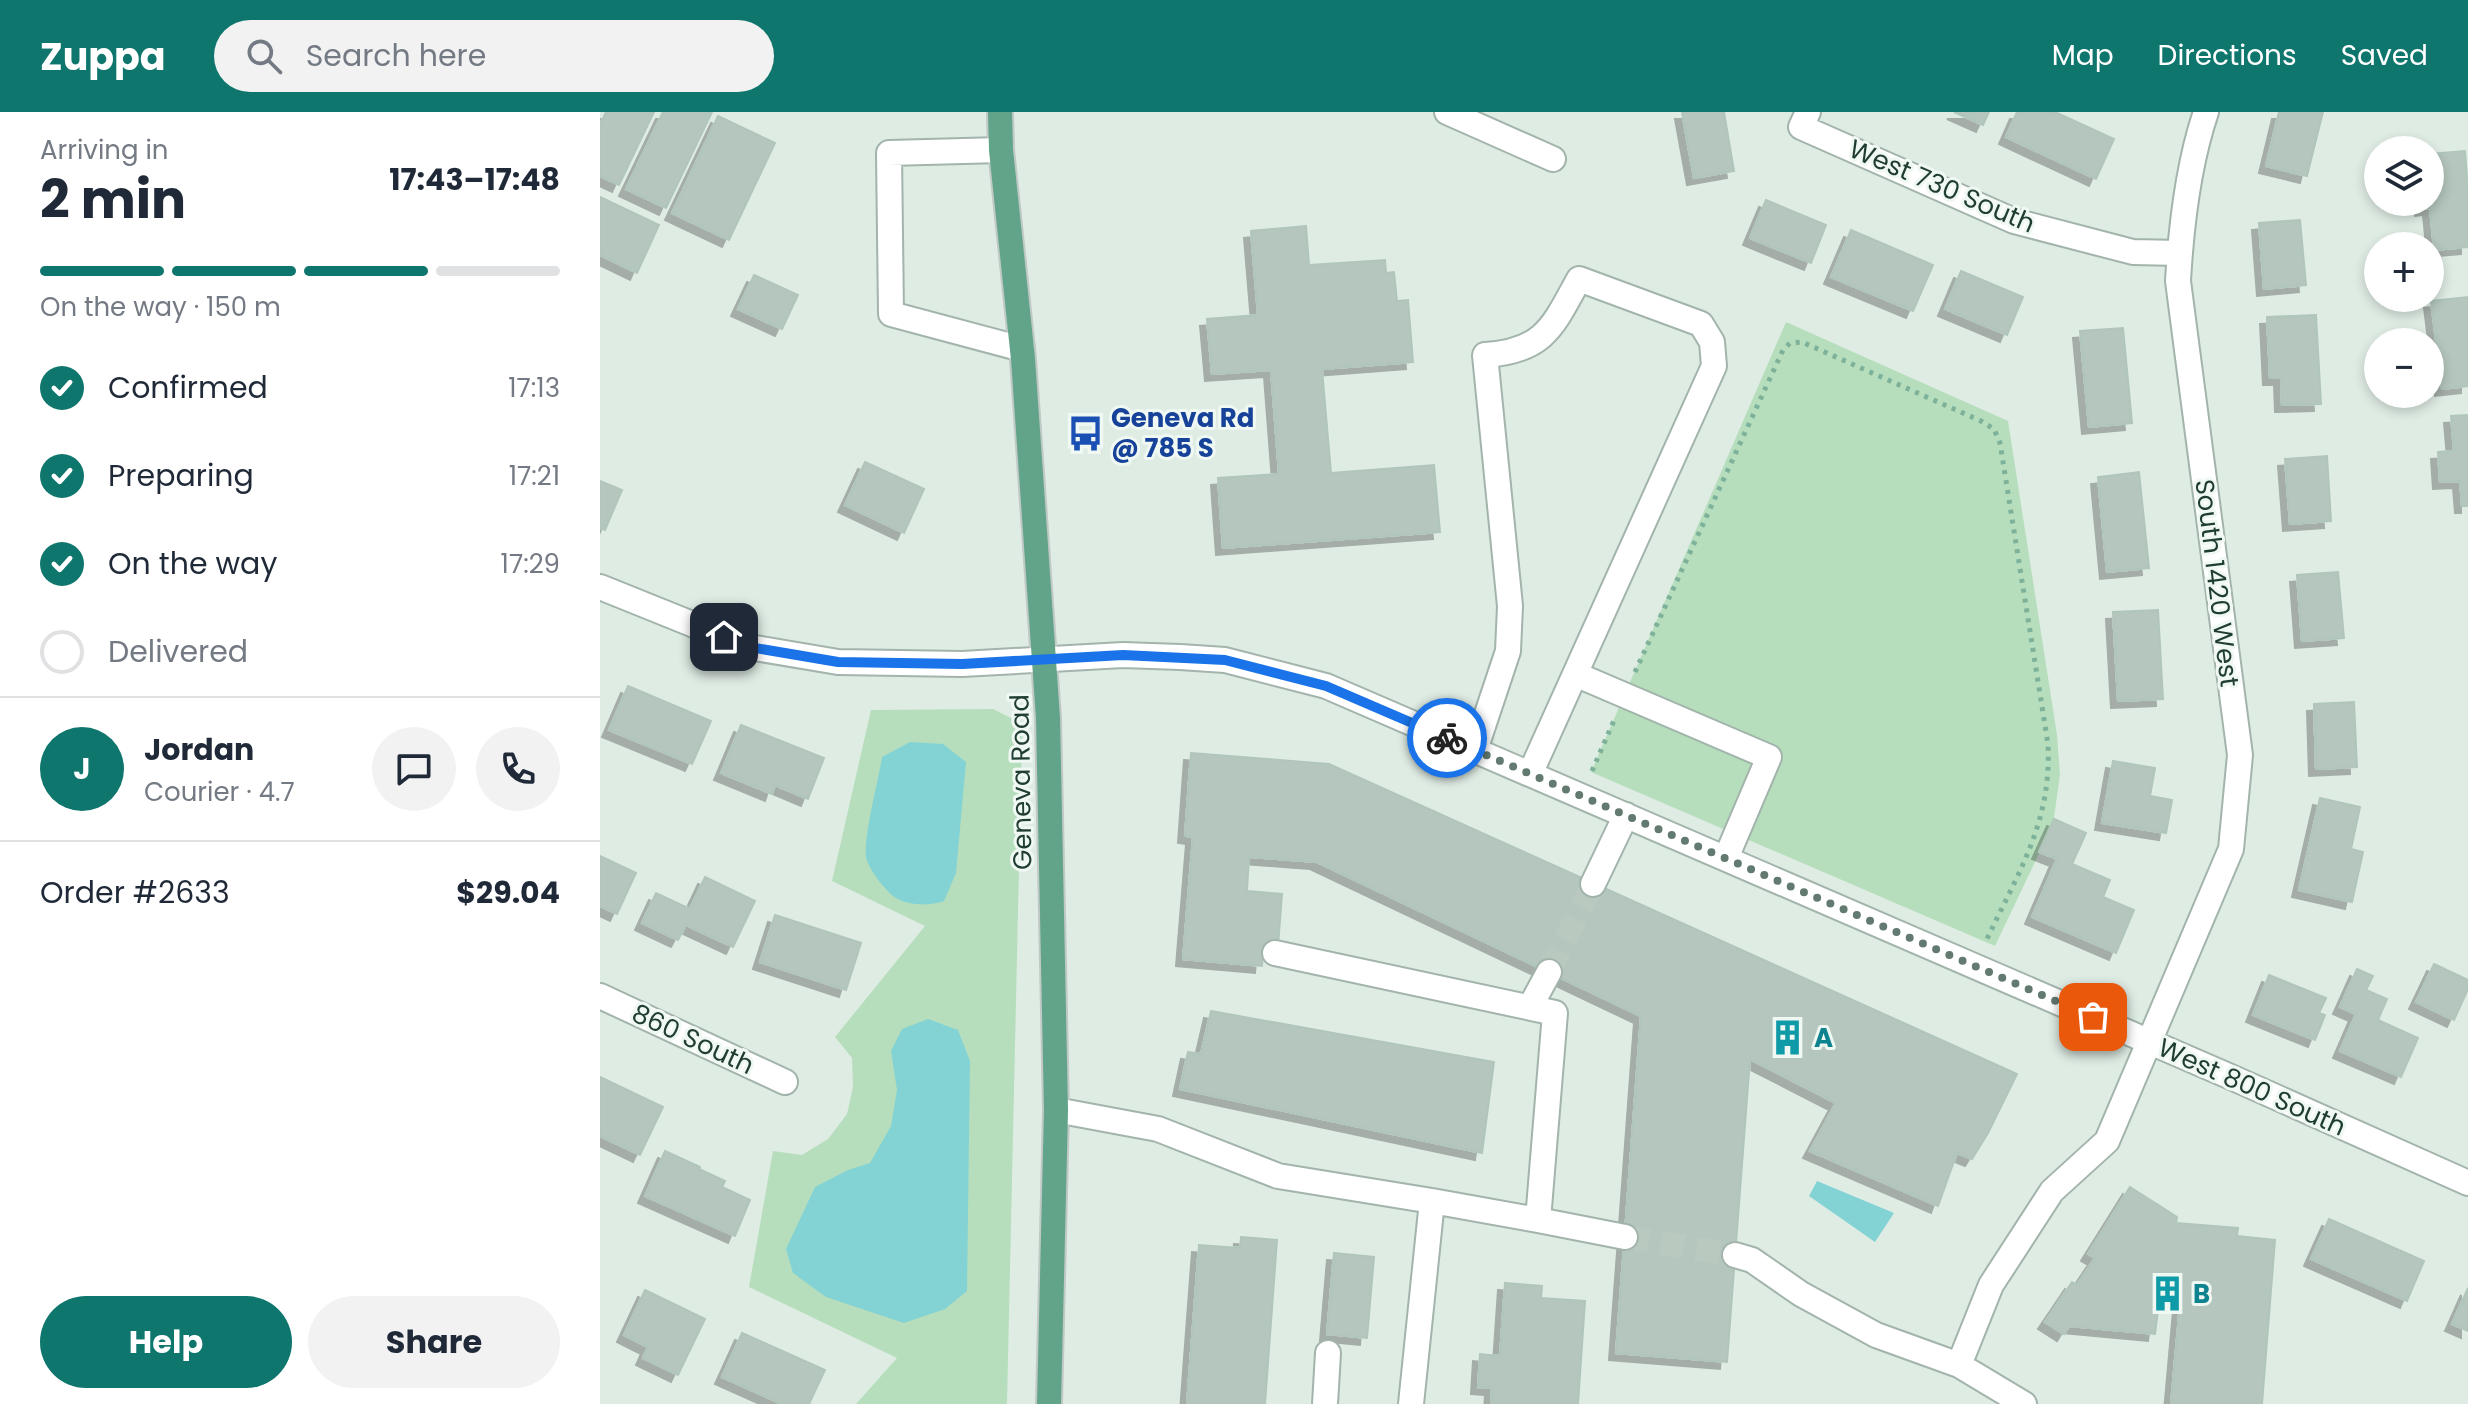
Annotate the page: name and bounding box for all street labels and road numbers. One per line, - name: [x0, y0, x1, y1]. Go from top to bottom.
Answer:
- street label: West 730 South: [1843, 131, 2041, 241]
- street label: South 1420 West: [2186, 477, 2248, 689]
- street label: Geneva Road: [1001, 694, 1041, 870]
- street label: 860 South: [626, 995, 760, 1083]
- street label: West 800 South: [2152, 1029, 2352, 1145]

